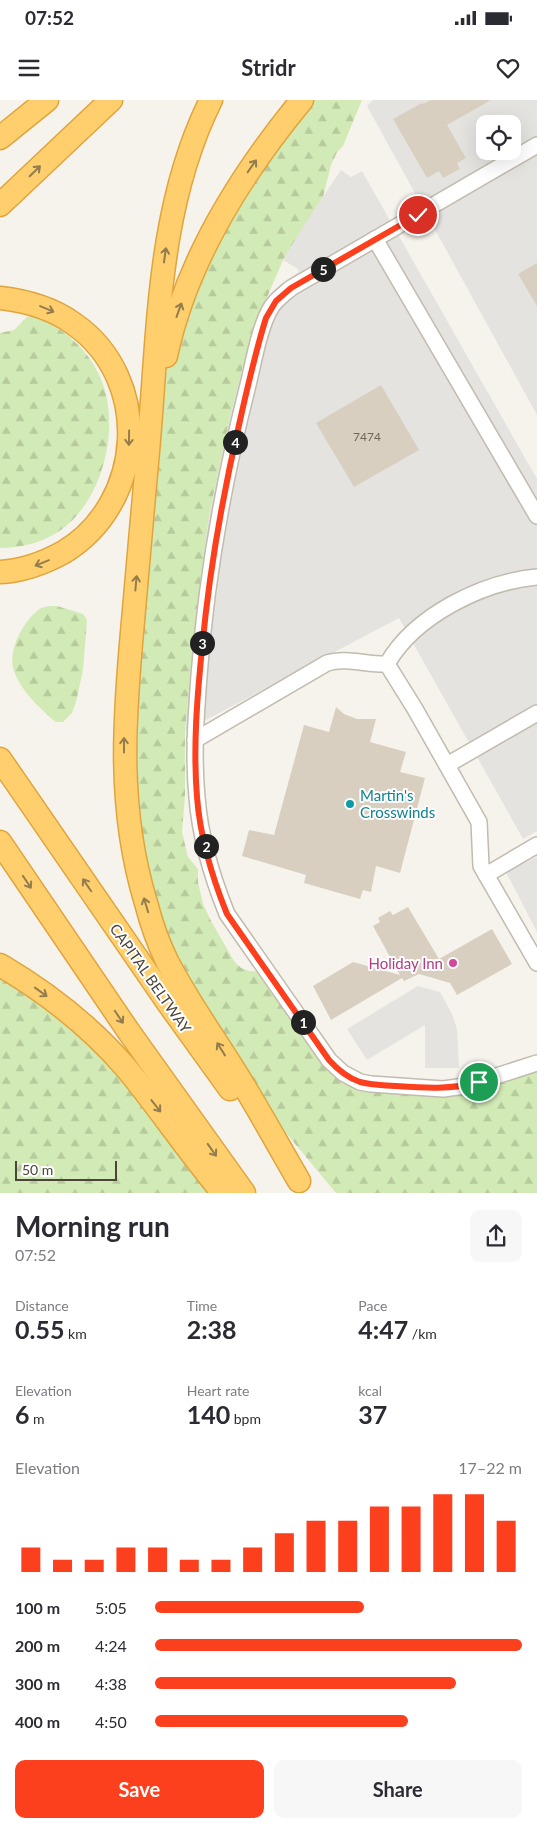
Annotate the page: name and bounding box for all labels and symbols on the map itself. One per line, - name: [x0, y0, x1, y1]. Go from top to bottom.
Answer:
- one-way arrow: [247, 159, 257, 173]
- one-way arrow: [29, 165, 41, 177]
- pin: [397, 194, 439, 236]
- one-way arrow: [160, 247, 170, 263]
- pin: 5: [310, 256, 336, 282]
- one-way arrow: [175, 303, 184, 319]
- one-way arrow: [39, 305, 54, 315]
- one-way arrow: [124, 429, 134, 445]
- house number: 7474: [353, 429, 381, 444]
- pin: 4: [222, 430, 248, 454]
- one-way arrow: [35, 559, 50, 568]
- one-way arrow: [131, 575, 141, 591]
- pin: 3: [190, 630, 214, 656]
- one-way arrow: [119, 737, 129, 754]
- place label: Martin's Crosswinds: [360, 786, 435, 821]
- marker: Martin's Crosswinds: [344, 798, 356, 810]
- pin: 2: [194, 834, 218, 858]
- one-way arrow: [22, 875, 32, 889]
- one-way arrow: [82, 879, 92, 893]
- one-way arrow: [141, 897, 151, 913]
- street label: CAPITAL BELTWAY: [107, 920, 196, 1037]
- place label: Holiday Inn: [368, 954, 443, 972]
- marker: Holiday Inn: [447, 957, 459, 969]
- one-way arrow: [34, 987, 48, 997]
- one-way arrow: [114, 1010, 124, 1024]
- pin: 1: [290, 1010, 316, 1034]
- one-way arrow: [215, 1042, 225, 1056]
- pin: [458, 1061, 500, 1103]
- one-way arrow: [150, 1099, 161, 1112]
- one-way arrow: [207, 1143, 217, 1157]
- scale bar: [15, 1158, 118, 1181]

